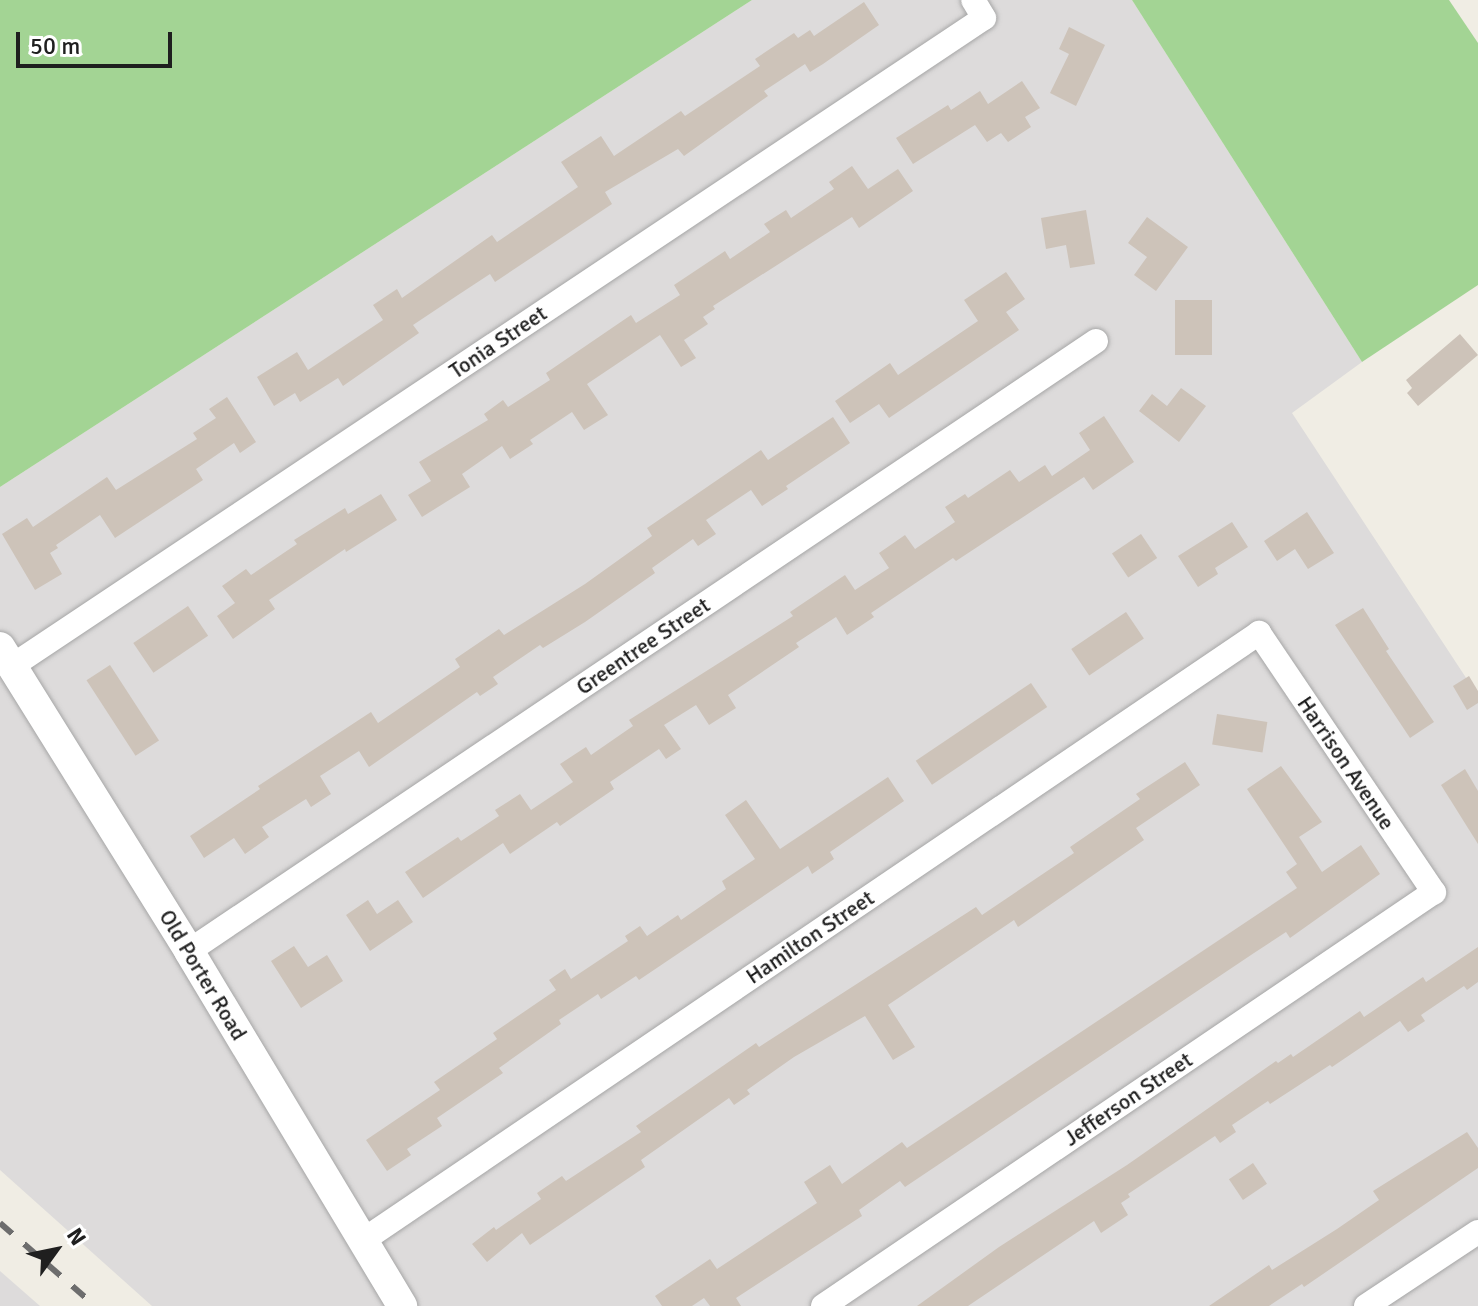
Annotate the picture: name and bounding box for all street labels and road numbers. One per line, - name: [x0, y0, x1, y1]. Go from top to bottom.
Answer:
- street label: Tonia Street: [444, 300, 552, 384]
- street label: Greentree Street: [571, 592, 715, 700]
- street label: Harrison Avenue: [1292, 691, 1400, 835]
- street label: Hamilton Street: [741, 884, 879, 990]
- street label: Old Porter Road: [154, 905, 252, 1045]
- street label: Jefferson Street: [1059, 1046, 1197, 1152]

